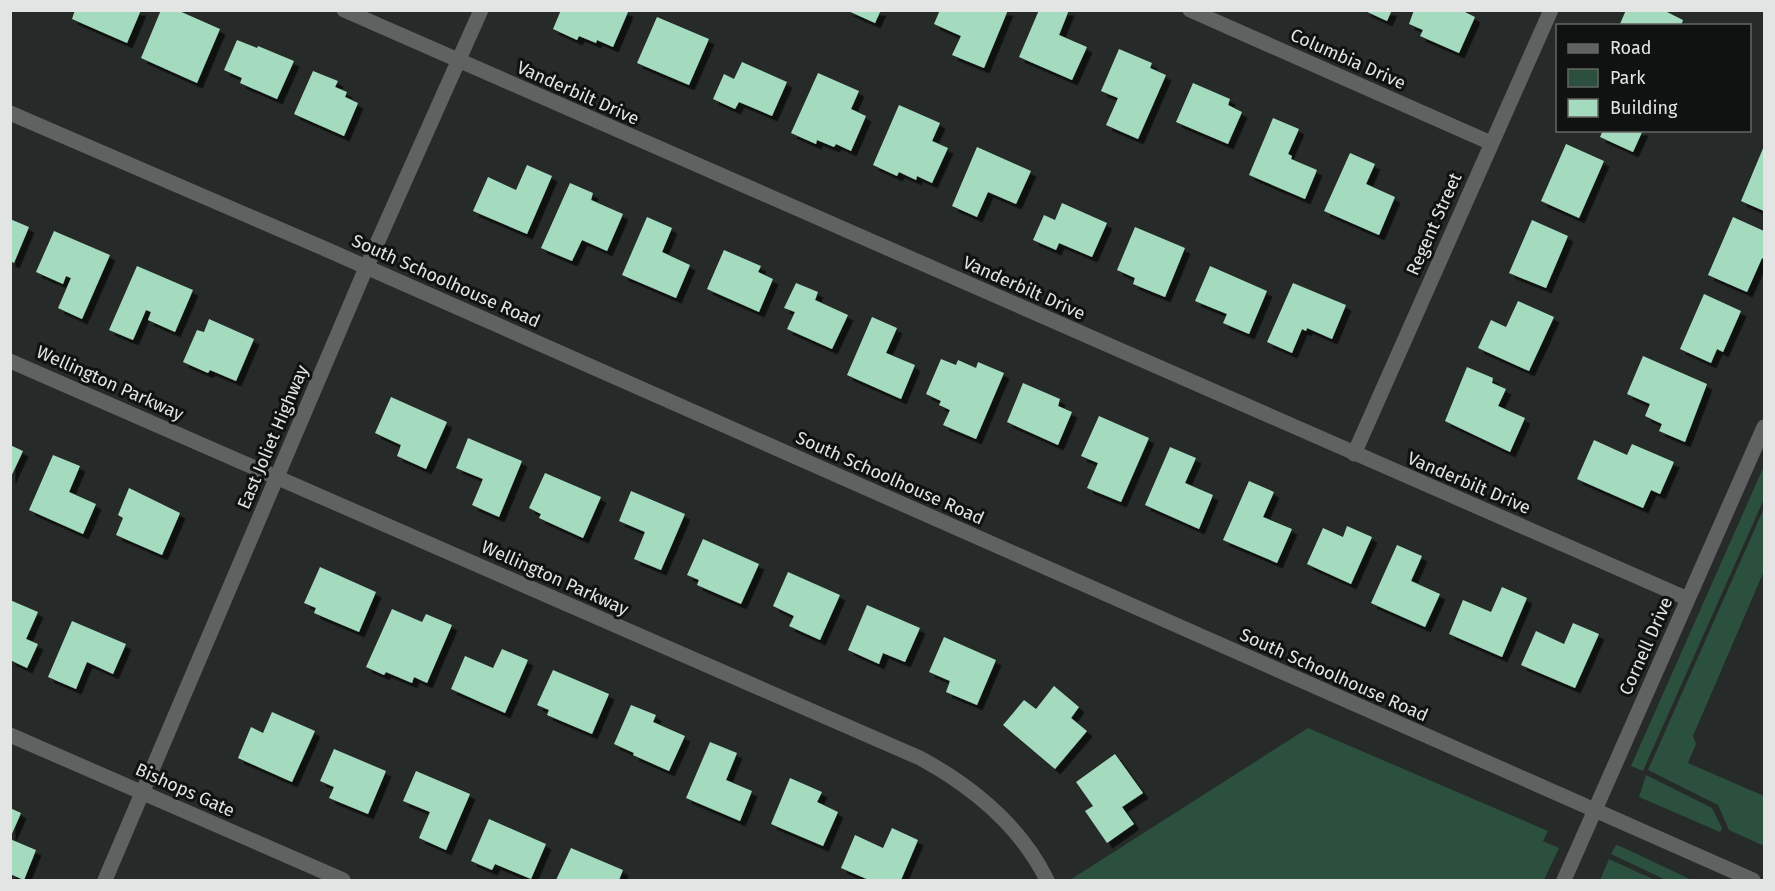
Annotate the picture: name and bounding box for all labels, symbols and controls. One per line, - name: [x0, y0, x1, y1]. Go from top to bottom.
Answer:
- street label: Columbia Drive: [1287, 24, 1409, 94]
- legend: [1556, 24, 1751, 132]
- text: Road: [1610, 37, 1652, 59]
- street label: Vanderbilt Drive: [513, 56, 643, 130]
- text: Park: [1610, 67, 1646, 89]
- text: Building: [1610, 97, 1678, 119]
- street label: Regent Street: [1402, 169, 1467, 279]
- street label: South Schoolhouse Road: [348, 229, 544, 333]
- street label: Vanderbilt Drive: [959, 251, 1089, 325]
- street label: Wellington Parkway: [33, 341, 187, 425]
- street label: East Joliet Highway: [233, 361, 313, 512]
- street label: South Schoolhouse Road: [792, 426, 988, 530]
- street label: Vanderbilt Drive: [1404, 447, 1534, 519]
- street label: Wellington Parkway: [478, 536, 632, 620]
- street label: Cornell Drive: [1615, 594, 1677, 698]
- street label: South Schoolhouse Road: [1236, 623, 1432, 727]
- street label: Bishops Gate: [132, 758, 238, 822]

